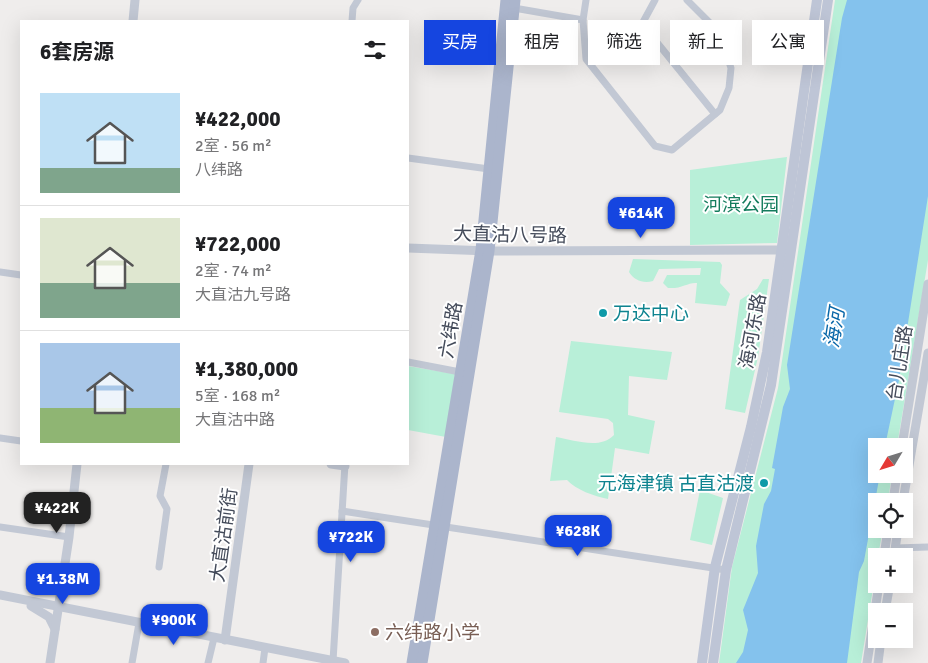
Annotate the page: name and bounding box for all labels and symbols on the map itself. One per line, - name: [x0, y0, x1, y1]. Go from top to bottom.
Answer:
- park label: 河滨公园: [703, 193, 779, 217]
- pin: ¥614K: [606, 196, 676, 239]
- street label: 大直沽八号路: [453, 222, 567, 248]
- street label: 海河东路: [735, 292, 771, 371]
- street label: 六纬路: [434, 300, 468, 360]
- place label: 万达中心: [613, 302, 689, 326]
- water label: 海河: [819, 302, 851, 350]
- marker: 万达中心: [597, 307, 609, 319]
- street label: 台儿庄路: [882, 324, 918, 403]
- north arrow: [868, 438, 912, 482]
- place label: 元海津镇 古直沽渡: [598, 472, 754, 496]
- marker: 元海津镇 古直沽渡: [758, 477, 770, 489]
- street label: 大直沽前街: [205, 486, 242, 584]
- pin: ¥422K: [22, 492, 92, 534]
- pin: ¥628K: [543, 514, 613, 557]
- pin: ¥722K: [316, 520, 386, 563]
- pin: ¥1.38M: [22, 562, 104, 605]
- pin: ¥900K: [139, 604, 209, 646]
- place label: 六纬路小学: [385, 621, 480, 645]
- marker: 六纬路小学: [369, 626, 381, 638]

